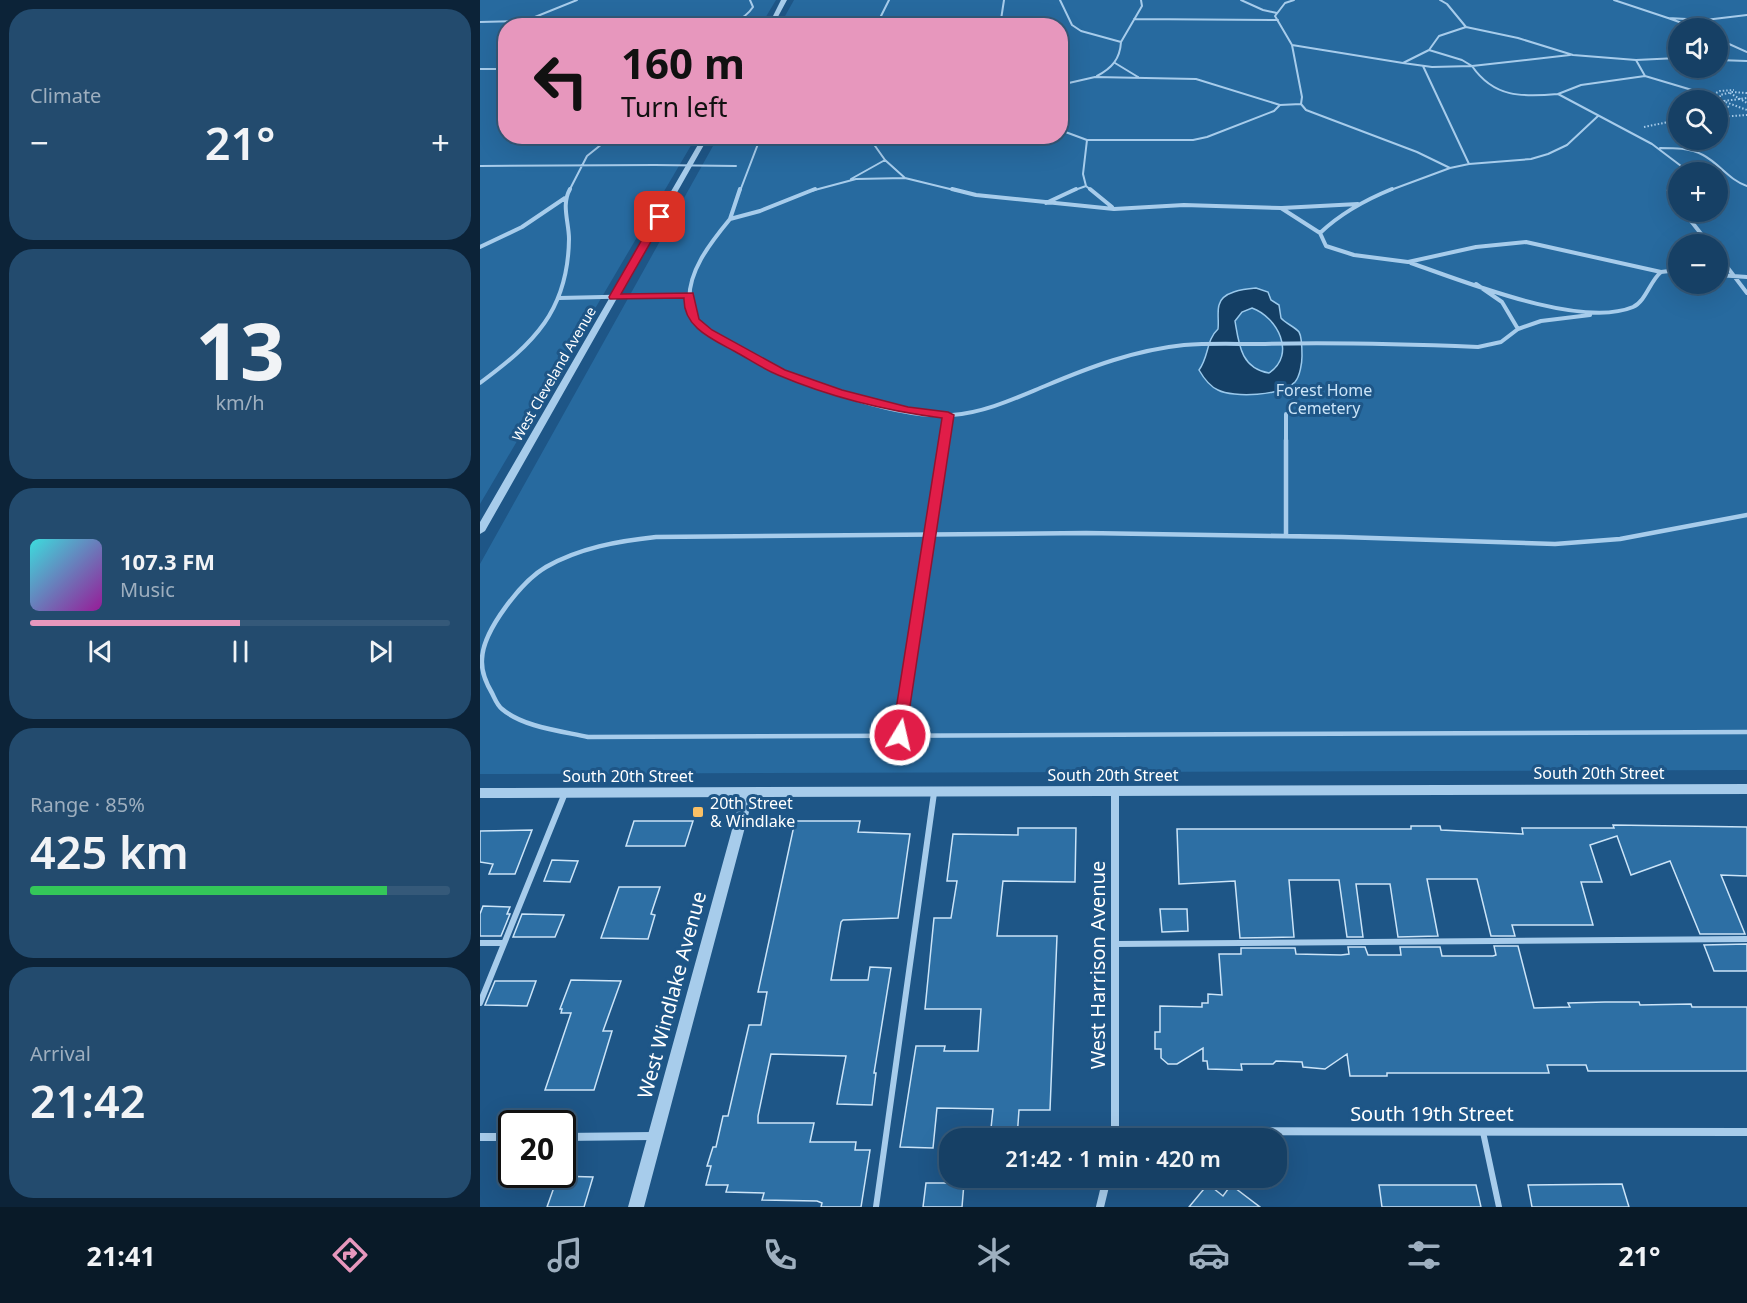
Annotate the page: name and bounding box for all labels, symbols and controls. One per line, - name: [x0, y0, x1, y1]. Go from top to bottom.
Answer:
- map controls: [1668, 18, 1728, 294]
- button: sound: [1668, 18, 1728, 78]
- text: 160 m: [621, 34, 745, 91]
- icon: left: [522, 42, 600, 120]
- text: Climate: [30, 82, 101, 109]
- text: Turn left: [621, 88, 727, 125]
- button: search: [1668, 90, 1728, 150]
- text: 21°: [205, 112, 275, 173]
- text: −: [30, 120, 49, 165]
- text: +: [431, 120, 450, 165]
- button: +: [1668, 162, 1728, 222]
- pin: [634, 191, 685, 242]
- icon: arrive: [643, 200, 676, 233]
- button: −: [1668, 234, 1728, 294]
- text: 13: [195, 297, 285, 403]
- street label: West Cleveland Avenue: [507, 303, 600, 445]
- park label: Forest Home Cemetery: [1276, 379, 1372, 419]
- text: km/h: [215, 389, 265, 416]
- text: 107.3 FM: [120, 546, 215, 576]
- text: Music: [120, 576, 175, 603]
- icon: previous: [84, 635, 117, 668]
- icon: pause: [224, 635, 257, 668]
- icon: next: [364, 635, 397, 668]
- position arrow: [868, 703, 932, 767]
- street label: South 20th Street: [1534, 762, 1665, 784]
- street label: South 20th Street: [1048, 764, 1179, 786]
- street label: South 20th Street: [563, 765, 694, 787]
- text: Range · 85%: [30, 791, 145, 818]
- place label: 20th Street & Windlake: [710, 792, 795, 832]
- marker: 20th Street & Windlake: [691, 805, 705, 819]
- text: 425 km: [30, 821, 189, 882]
- street label: West Harrison Avenue: [1084, 861, 1111, 1069]
- street label: West Windlake Avenue: [631, 888, 712, 1102]
- text: Arrival: [30, 1040, 91, 1067]
- text: 21:42: [30, 1070, 145, 1131]
- street label: South 19th Street: [1350, 1100, 1514, 1127]
- speed limit sign: 20: [498, 1110, 576, 1188]
- text: 21:42 · 1 min · 420 m: [1005, 1143, 1221, 1173]
- icon: directions: [329, 1234, 371, 1276]
- icon: music: [544, 1234, 586, 1276]
- icon: phone: [759, 1234, 801, 1276]
- icon: climate: [973, 1234, 1015, 1276]
- icon: car: [1188, 1234, 1230, 1276]
- icon: filters: [1403, 1234, 1445, 1276]
- text: 21:41: [86, 1237, 156, 1274]
- text: 21°: [1618, 1237, 1661, 1274]

